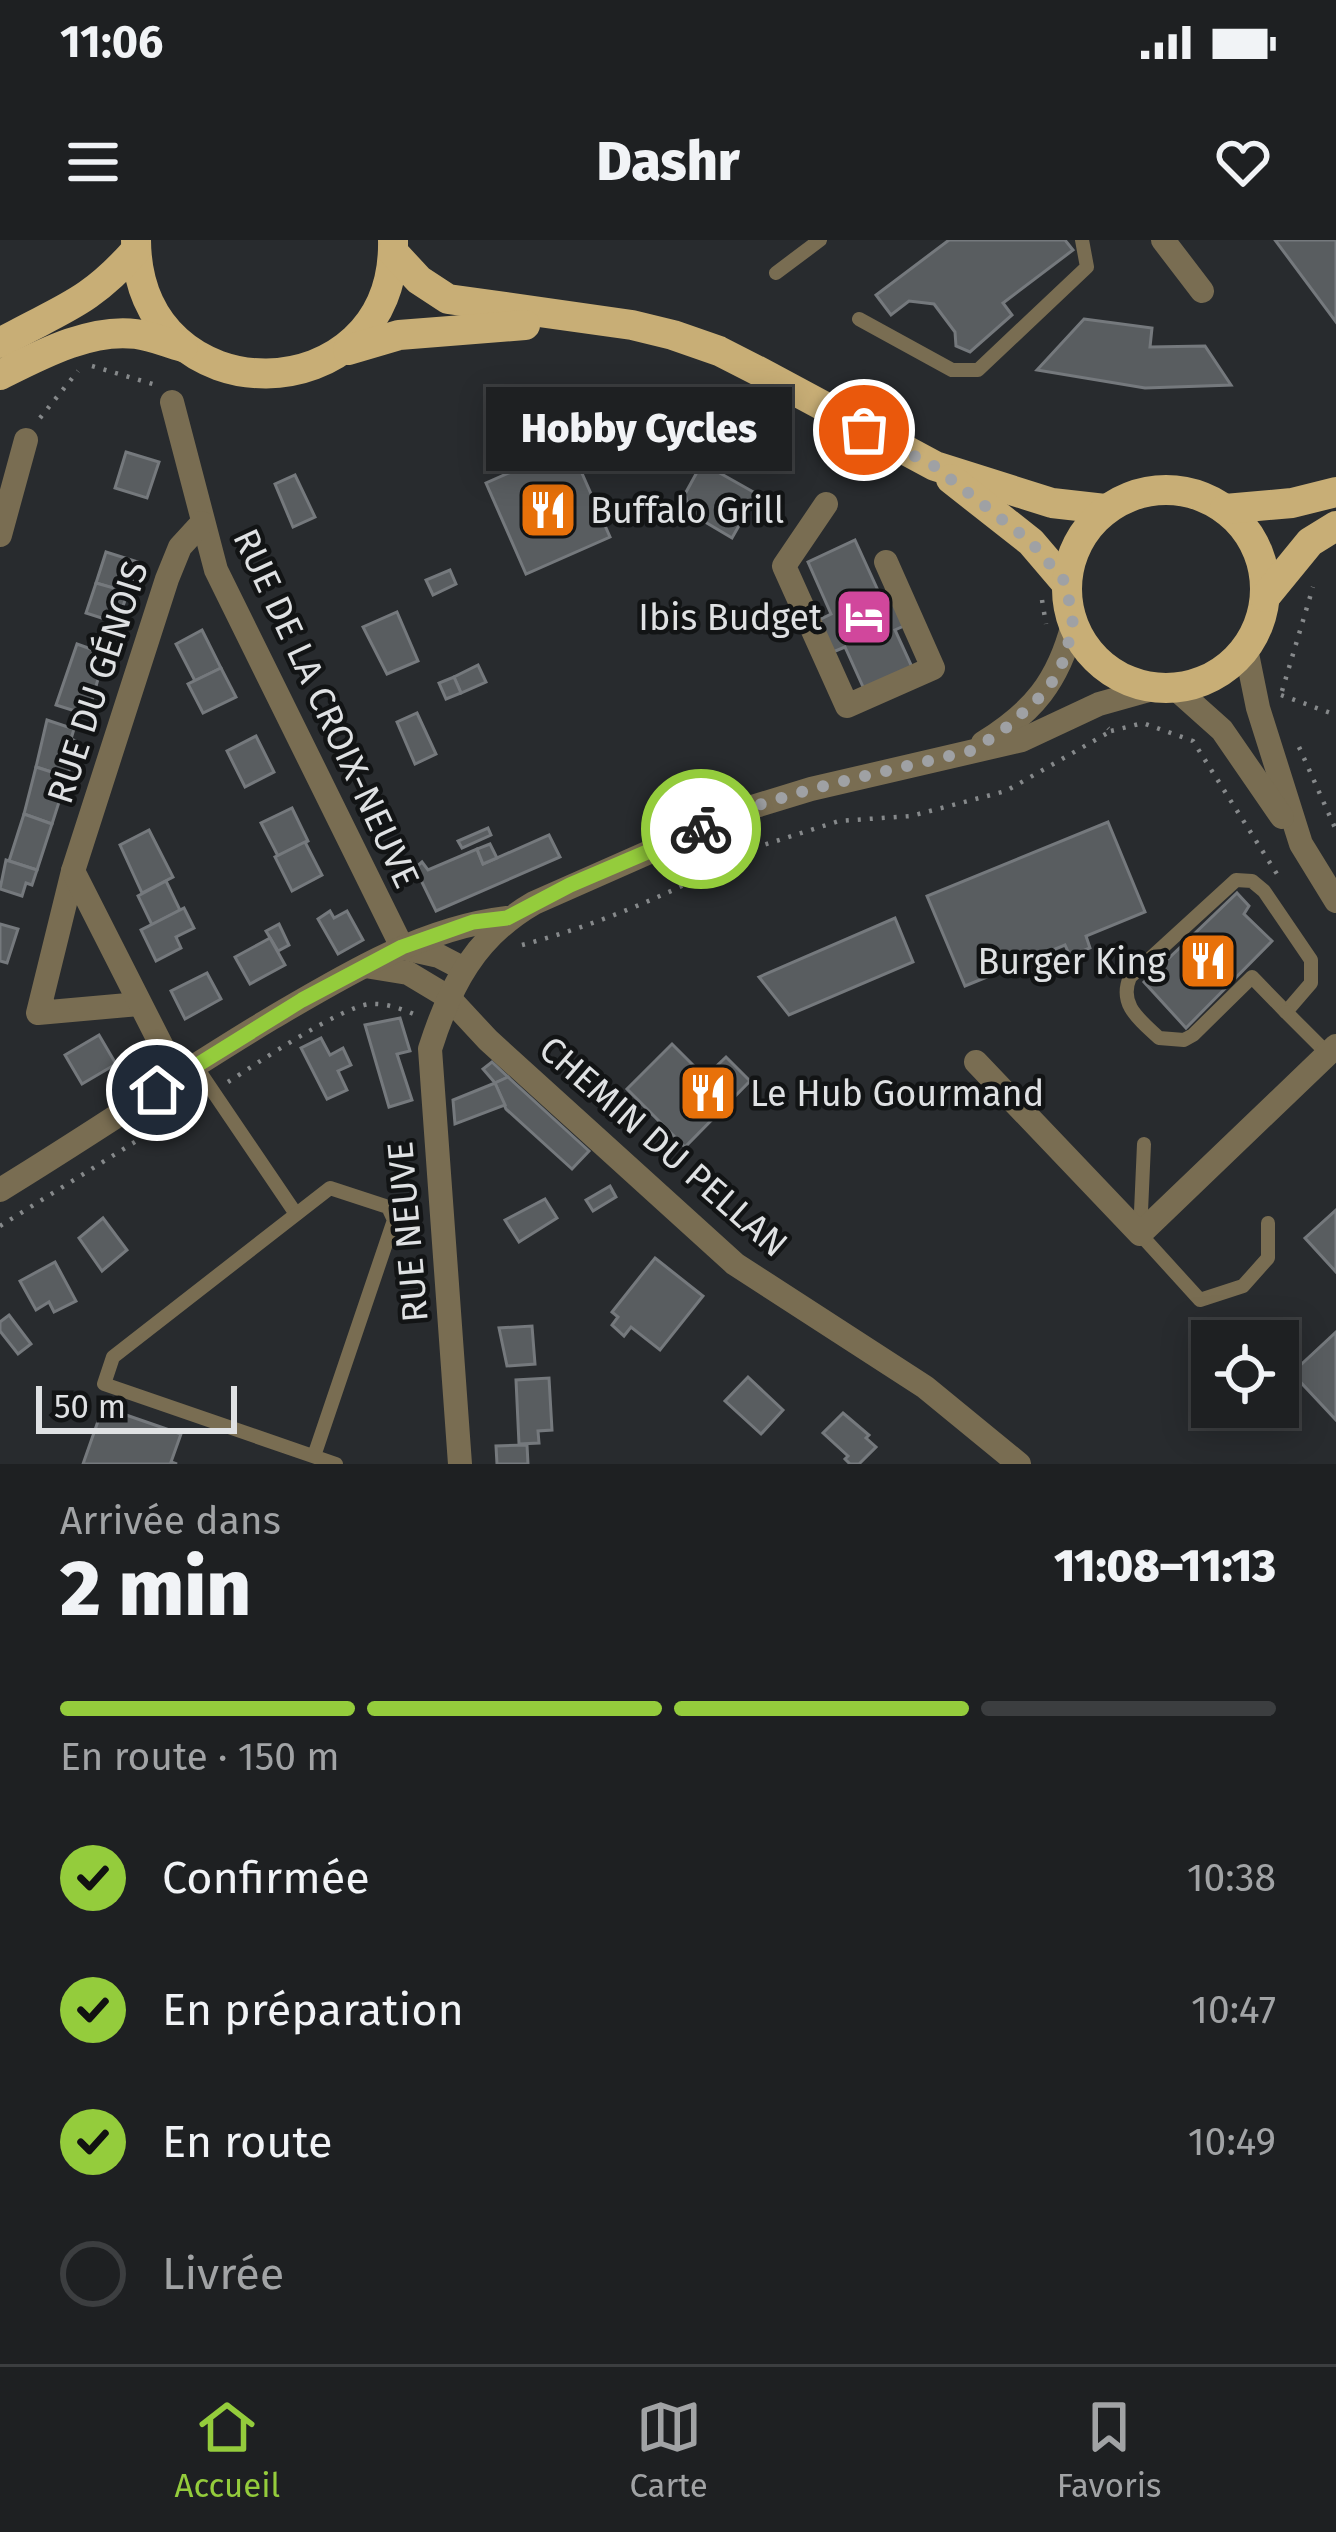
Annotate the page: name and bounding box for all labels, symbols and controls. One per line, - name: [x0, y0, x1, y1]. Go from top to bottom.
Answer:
- text: 11:06: [60, 15, 163, 69]
- icon: menu: [60, 129, 126, 195]
- icon: heart: [1210, 129, 1276, 195]
- text: Dashr: [596, 130, 740, 194]
- pin: [813, 379, 915, 481]
- callout: Hobby Cycles: [486, 388, 792, 472]
- icon: bag: [831, 397, 897, 463]
- text: Hobby Cycles: [521, 406, 757, 452]
- restaurant icon: Buffalo Grill: [517, 479, 579, 541]
- place label: Buffalo Grill: [590, 489, 784, 533]
- street label: RUE DE LA CROIX-NEUVE: [224, 522, 429, 895]
- street label: RUE DU GÉNOIS: [37, 555, 158, 809]
- hotel icon: Ibis Budget: [833, 586, 895, 648]
- place label: Ibis Budget: [638, 596, 822, 640]
- courier: [641, 769, 761, 889]
- icon: bike: [668, 796, 734, 862]
- restaurant icon: Burger King: [1177, 930, 1239, 992]
- place label: Burger King: [977, 940, 1166, 984]
- street label: CHEMIN DU PELLAN: [530, 1027, 796, 1267]
- pin: [106, 1039, 208, 1141]
- icon: home: [124, 1057, 190, 1123]
- restaurant icon: Le Hub Gourmand: [677, 1062, 739, 1124]
- place label: Le Hub Gourmand: [750, 1072, 1044, 1116]
- street label: RUE NEUVE: [378, 1140, 438, 1324]
- map controls: [1191, 1320, 1299, 1428]
- button: locate: [1191, 1320, 1299, 1428]
- scale bar: [36, 1380, 237, 1433]
- text: 50 m: [54, 1387, 126, 1427]
- text: Arrivée dans: [60, 1498, 281, 1544]
- text: 11:08–11:13: [1054, 1539, 1276, 1593]
- text: 2 min: [60, 1542, 251, 1636]
- text: En route · 150 m: [60, 1734, 340, 1780]
- icon: check: [60, 1845, 126, 1911]
- text: Confirmée: [162, 1851, 370, 1905]
- text: 10:38: [1187, 1855, 1276, 1901]
- icon: check: [60, 1977, 126, 2043]
- text: En préparation: [162, 1983, 464, 2037]
- text: 10:47: [1191, 1987, 1276, 2033]
- icon: check: [60, 2109, 126, 2175]
- text: En route: [162, 2115, 333, 2169]
- text: 10:49: [1188, 2119, 1276, 2165]
- text: Livrée: [162, 2247, 284, 2301]
- tab: Accueil: [175, 2394, 280, 2506]
- tab: Carte: [629, 2394, 708, 2506]
- tab: Favoris: [1057, 2394, 1161, 2506]

